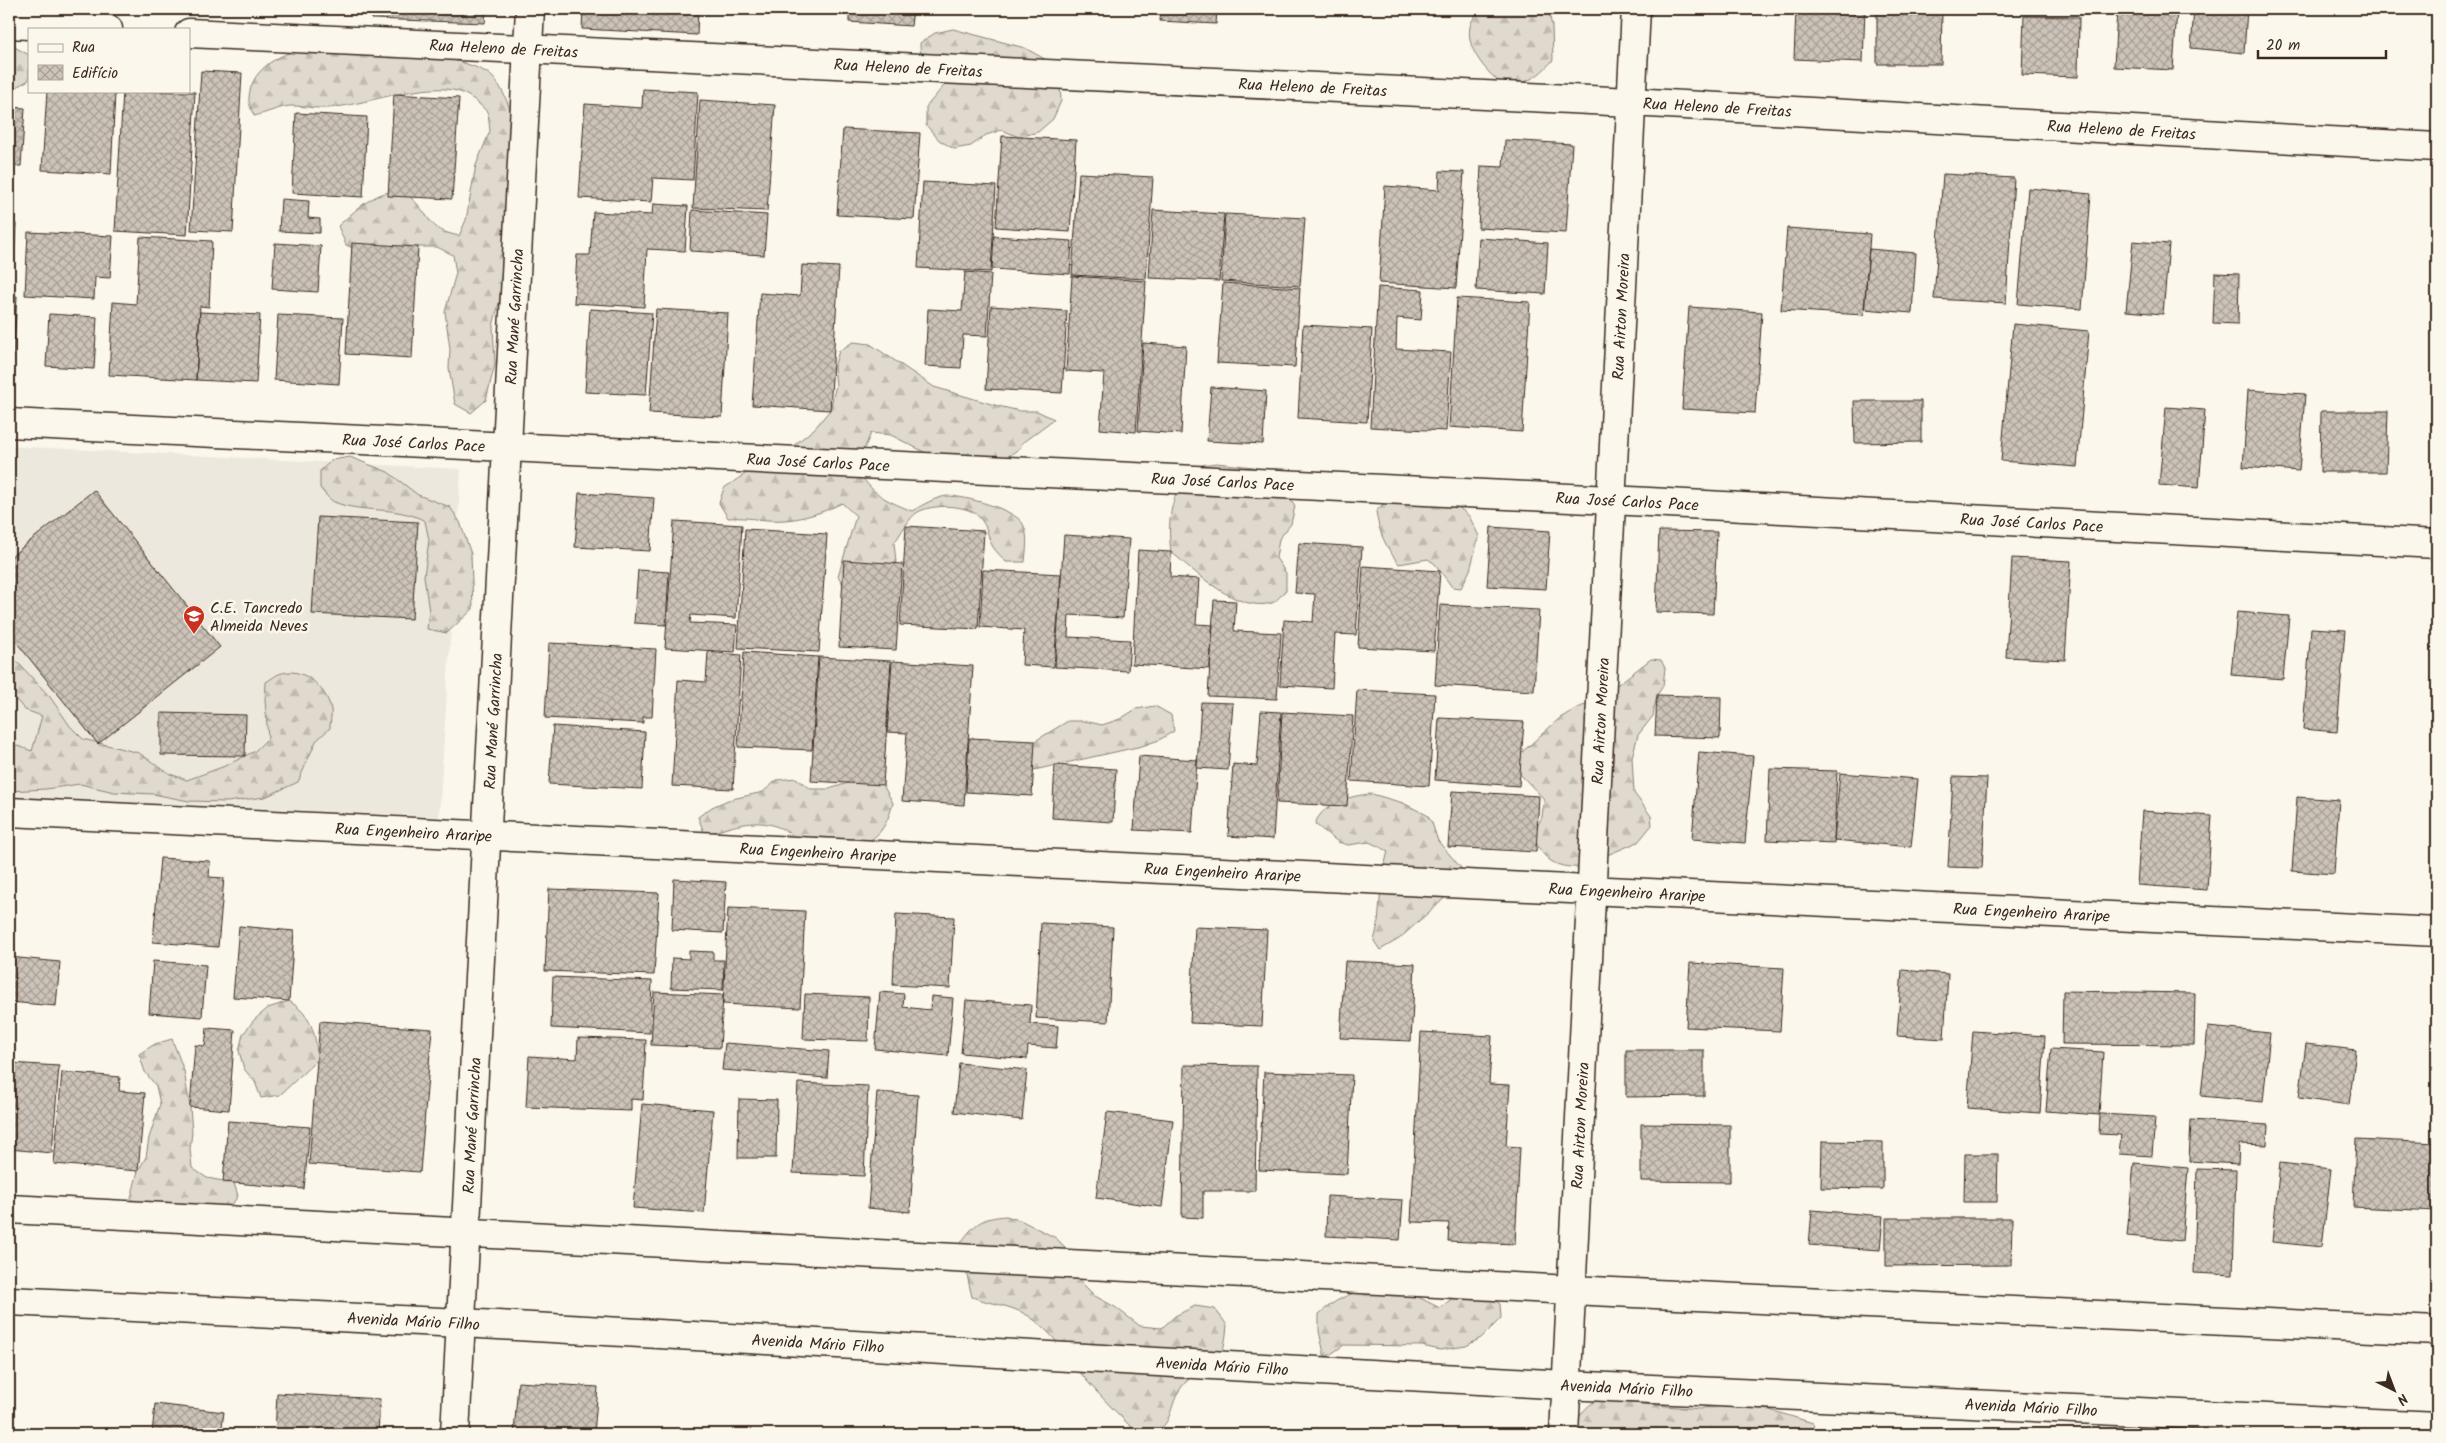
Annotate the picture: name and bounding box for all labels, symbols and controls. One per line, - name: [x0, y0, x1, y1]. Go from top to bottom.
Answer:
- legend: [28, 28, 190, 92]
- scale bar: [2258, 28, 2386, 60]
- street label: Rua Heleno de Freitas: [429, 34, 579, 66]
- text: 20 m: [2266, 34, 2300, 58]
- text: Rua: [72, 36, 95, 60]
- street label: Rua Heleno de Freitas: [833, 53, 983, 85]
- text: Edifício: [72, 62, 118, 86]
- street label: Rua Heleno de Freitas: [1238, 72, 1388, 104]
- street label: Rua Heleno de Freitas: [1642, 92, 1792, 125]
- street label: Rua Heleno de Freitas: [2046, 114, 2197, 148]
- street label: Rua Mané Garrincha: [499, 248, 531, 385]
- street label: Rua Airton Moreira: [1606, 252, 1638, 381]
- street label: Rua José Carlos Pace: [341, 428, 486, 460]
- street label: Rua José Carlos Pace: [746, 447, 890, 479]
- street label: Rua José Carlos Pace: [1150, 467, 1295, 499]
- street label: Rua José Carlos Pace: [1555, 486, 1699, 519]
- street label: Rua José Carlos Pace: [1959, 508, 2104, 540]
- place label: C.E. Tancredo Almeida Neves: [210, 596, 308, 639]
- school or university icon: C.E. Tancredo Almeida Neves: [182, 604, 206, 635]
- street label: Rua Mané Garrincha: [478, 652, 510, 790]
- street label: Rua Airton Moreira: [1586, 657, 1617, 785]
- street label: Rua Engenheiro Araripe: [334, 817, 493, 850]
- street label: Rua Engenheiro Araripe: [739, 837, 897, 870]
- street label: Rua Engenheiro Araripe: [1143, 857, 1302, 890]
- street label: Rua Engenheiro Araripe: [1548, 877, 1706, 910]
- street label: Rua Engenheiro Araripe: [1952, 897, 2111, 930]
- street label: Rua Mané Garrincha: [457, 1057, 489, 1194]
- street label: Rua Airton Moreira: [1565, 1061, 1597, 1190]
- street label: Avenida Mário Filho: [346, 1306, 480, 1338]
- street label: Avenida Mário Filho: [751, 1328, 885, 1361]
- street label: Avenida Mário Filho: [1155, 1351, 1289, 1383]
- north arrow: [2368, 1366, 2418, 1416]
- street label: Avenida Mário Filho: [1560, 1374, 1694, 1405]
- text: N: [2391, 1388, 2413, 1410]
- street label: Avenida Mário Filho: [1964, 1393, 2098, 1424]

